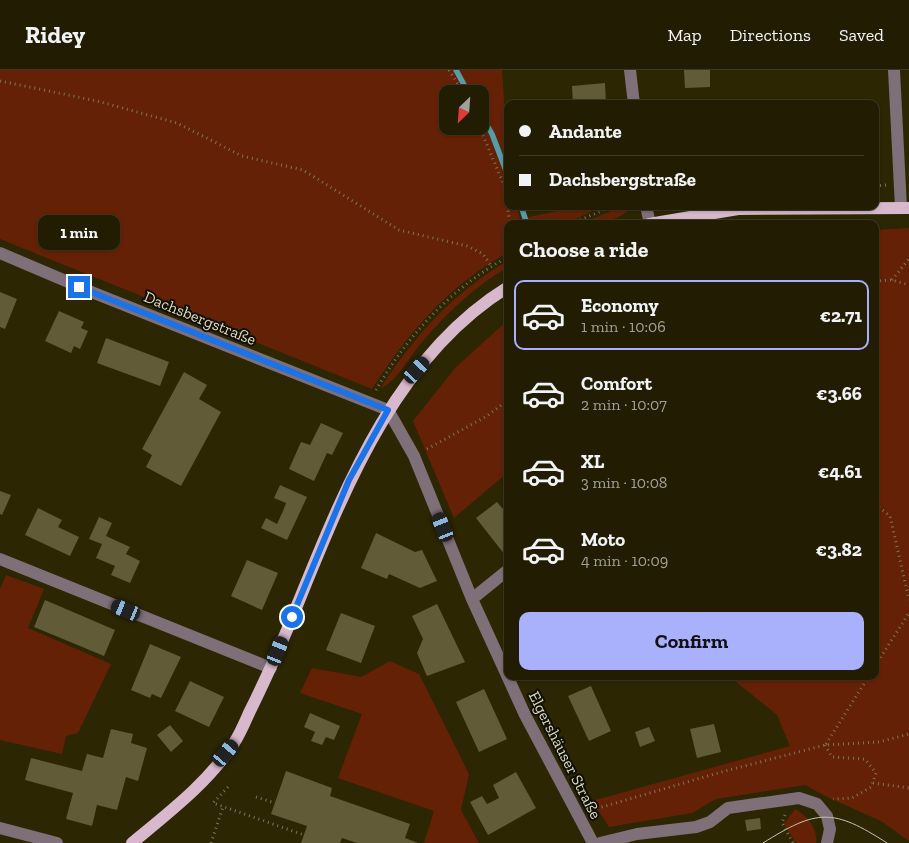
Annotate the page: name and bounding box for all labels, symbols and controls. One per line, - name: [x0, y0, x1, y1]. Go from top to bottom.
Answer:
- text: Ridey: [25, 20, 85, 49]
- text: Map: [667, 24, 702, 46]
- text: Directions: [730, 24, 811, 46]
- text: Saved: [839, 24, 884, 46]
- north arrow: [439, 85, 489, 135]
- map controls: [439, 85, 489, 135]
- text: Andante: [549, 120, 622, 143]
- text: Dachsbergstraße: [549, 168, 696, 191]
- callout: 1 min: [38, 214, 120, 250]
- text: 1 min: [60, 223, 98, 242]
- text: Choose a ride: [519, 236, 649, 263]
- route end: [68, 276, 90, 298]
- street label: Dachsbergstraße: [141, 287, 259, 349]
- icon: car: [521, 293, 566, 338]
- text: Economy: [581, 294, 659, 317]
- text: €2.71: [820, 304, 862, 327]
- text: 1 min · 10:06: [581, 317, 666, 336]
- car: [401, 354, 432, 386]
- icon: car: [521, 371, 566, 416]
- text: Comfort: [581, 372, 652, 395]
- text: €3.66: [816, 382, 862, 405]
- text: 2 min · 10:07: [581, 395, 667, 414]
- icon: car: [521, 449, 566, 494]
- text: XL: [581, 450, 604, 473]
- text: €4.61: [818, 460, 862, 483]
- text: 3 min · 10:08: [581, 473, 667, 492]
- car: [430, 510, 455, 544]
- icon: car: [521, 527, 566, 572]
- text: Moto: [581, 528, 625, 551]
- text: €3.82: [816, 538, 862, 561]
- text: 4 min · 10:09: [581, 551, 668, 570]
- car: [109, 597, 142, 623]
- route start: [281, 606, 303, 628]
- button: Confirm: [519, 612, 864, 670]
- car: [265, 634, 290, 668]
- street label: Elgershäuser Straße: [525, 688, 605, 822]
- car: [210, 737, 241, 769]

